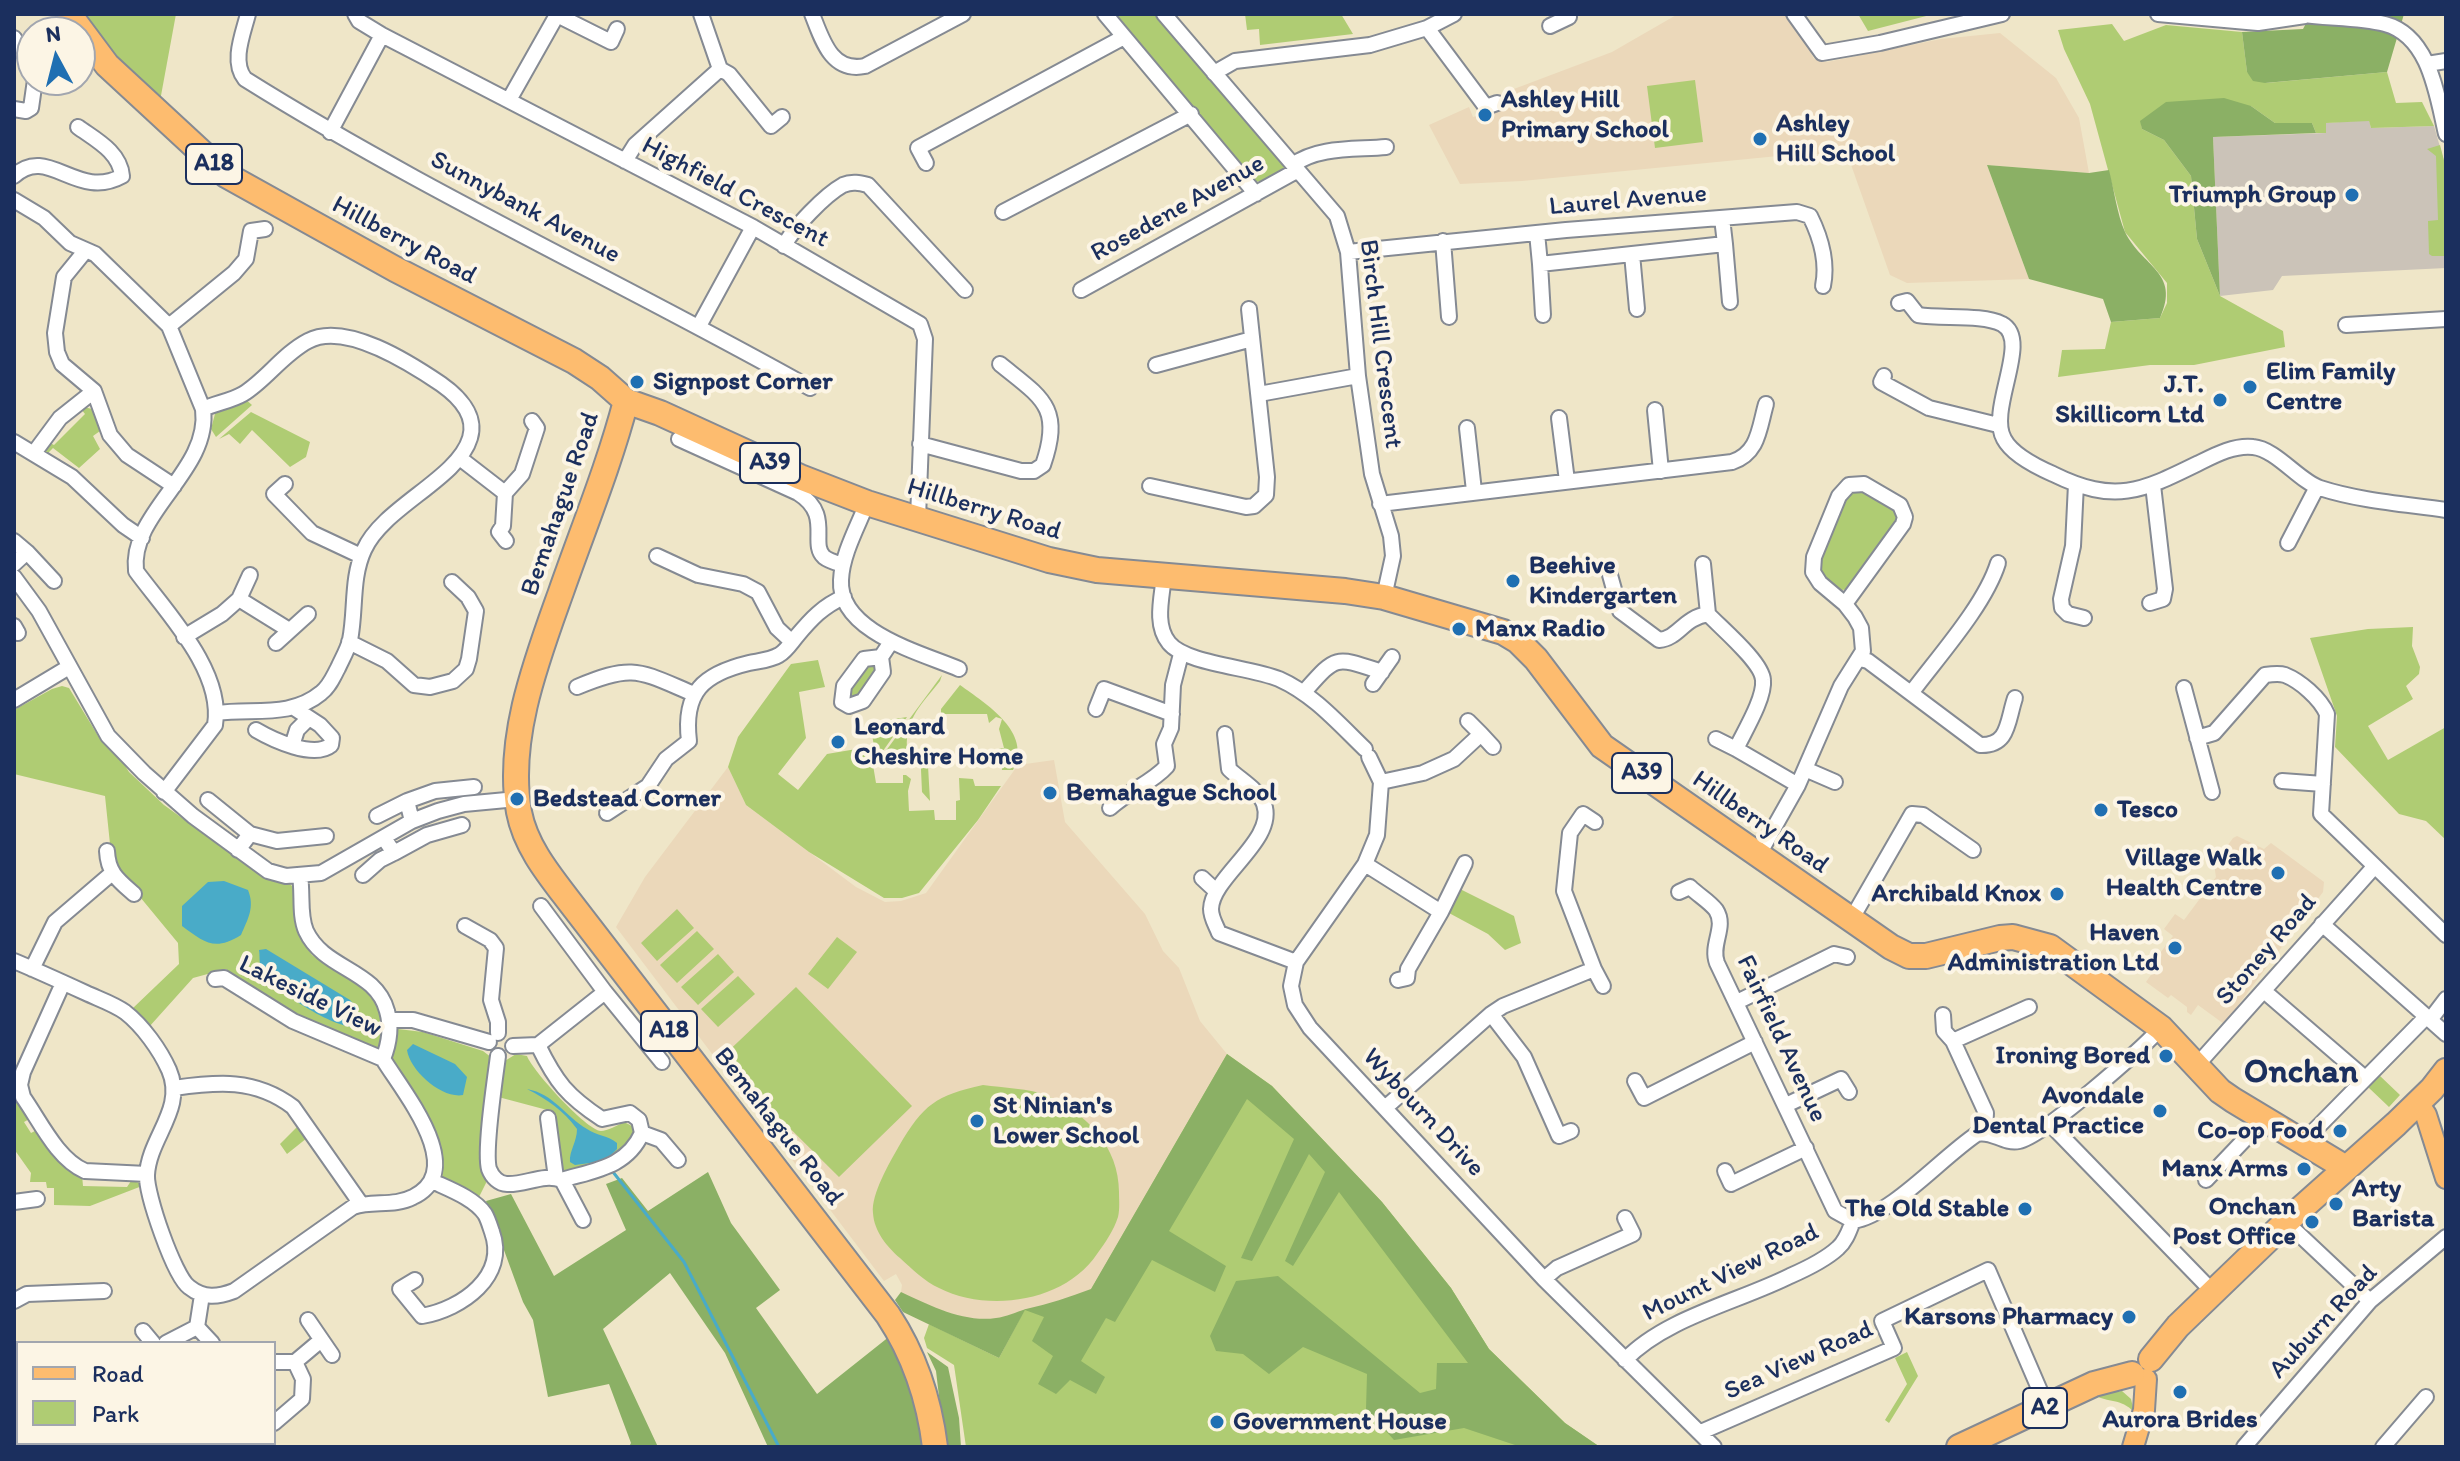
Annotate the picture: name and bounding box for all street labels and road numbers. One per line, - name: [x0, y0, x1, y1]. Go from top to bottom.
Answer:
- street label: Highfield Crescent: [636, 131, 834, 255]
- road number: A18: [186, 144, 242, 184]
- street label: Sunnybank Avenue: [425, 145, 625, 271]
- street label: Rosedene Avenue: [1086, 148, 1270, 270]
- street label: Laurel Avenue: [1548, 179, 1708, 223]
- street label: Hillberry Road: [326, 190, 482, 292]
- street label: Birch Hill Crescent: [1352, 238, 1408, 450]
- street label: Bemahague Road: [515, 408, 607, 600]
- road number: A39: [740, 443, 800, 483]
- street label: Hillberry Road: [903, 472, 1065, 548]
- road number: A39: [1612, 753, 1672, 793]
- street label: Hillberry Road: [1686, 764, 1834, 882]
- street label: Stoney Road: [2210, 888, 2324, 1012]
- street label: Lakeside View: [233, 949, 387, 1045]
- street label: Fairfield Avenue: [1729, 951, 1833, 1127]
- road number: A18: [641, 1011, 697, 1051]
- street label: Bemahague Road: [706, 1042, 850, 1212]
- street label: Wybourn Drive: [1355, 1042, 1491, 1184]
- street label: Mount View Road: [1638, 1217, 1824, 1329]
- street label: Auburn Road: [2263, 1258, 2385, 1386]
- street label: Sea View Road: [1720, 1314, 1878, 1408]
- road number: A2: [2023, 1388, 2067, 1428]

